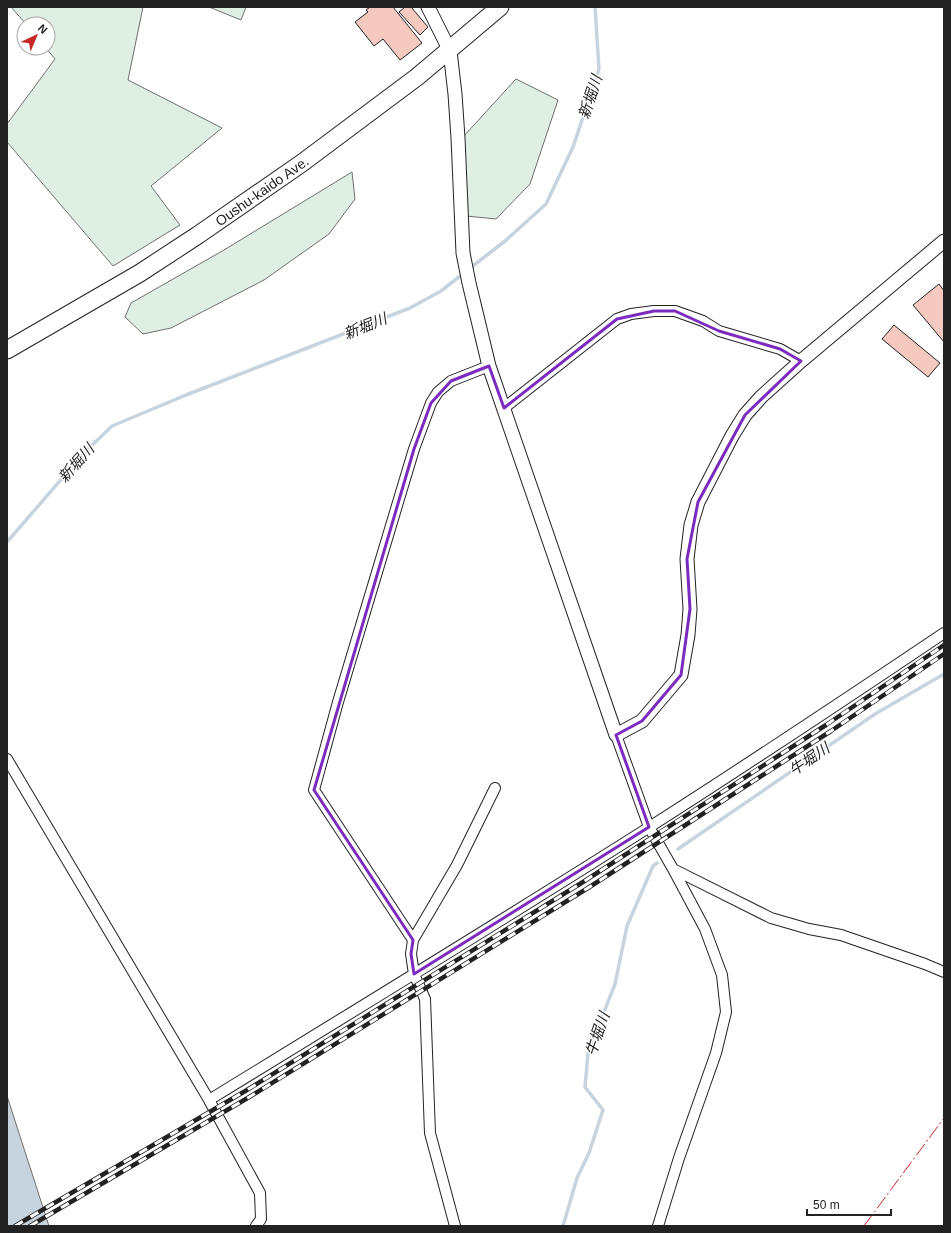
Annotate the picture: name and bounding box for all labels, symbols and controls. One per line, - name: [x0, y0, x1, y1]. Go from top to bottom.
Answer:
- north arrow: [16, 16, 56, 56]
- text: N: [36, 22, 50, 36]
- water label: 新堀川: [575, 71, 606, 121]
- street label: Oushu-kaido Ave.: [212, 153, 312, 229]
- water label: 新堀川: [341, 309, 391, 342]
- water label: 新堀川: [55, 439, 99, 485]
- water label: 牛堀川: [786, 738, 834, 779]
- water label: 牛堀川: [582, 1008, 613, 1058]
- scale bar: [807, 1191, 891, 1217]
- text: 50 m: [813, 1198, 840, 1212]

